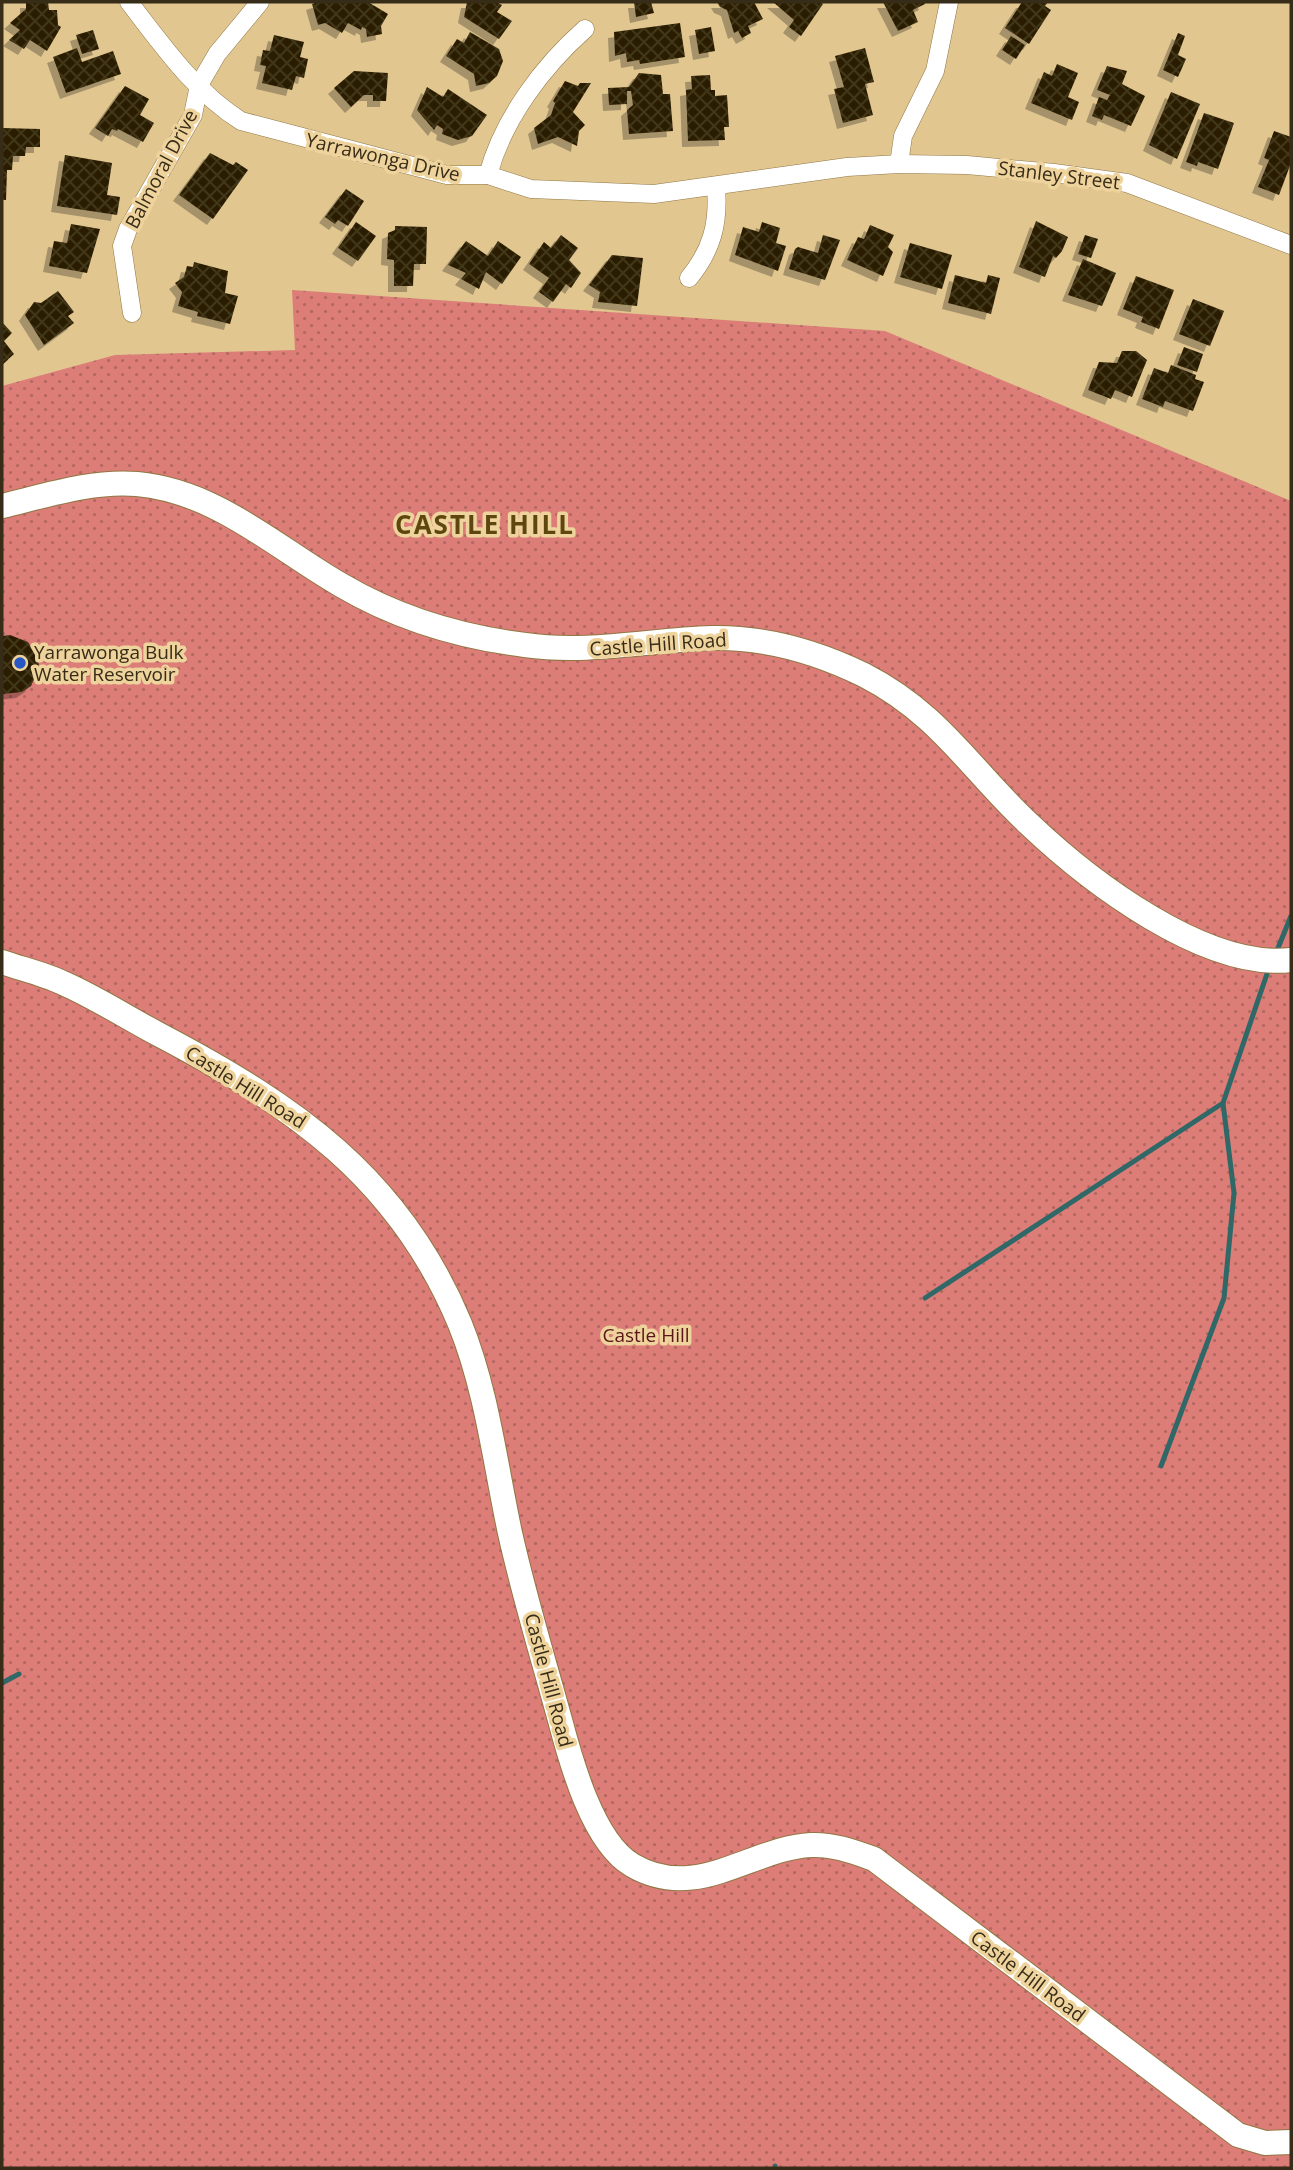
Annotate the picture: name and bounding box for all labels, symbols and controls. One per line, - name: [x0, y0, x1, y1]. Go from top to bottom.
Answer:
- street label: Balmoral Drive: [119, 105, 203, 233]
- street label: Yarrawonga Drive: [303, 127, 463, 187]
- street label: Stanley Street: [997, 155, 1122, 195]
- district label: CASTLE HILL: [395, 506, 575, 542]
- street label: Castle Hill Road: [589, 626, 727, 662]
- place label: Yarrawonga Bulk Water Reservoir: [34, 639, 184, 687]
- marker: Yarrawonga Bulk Water Reservoir: [12, 655, 28, 671]
- street label: Castle Hill Road: [181, 1040, 311, 1134]
- park label: Castle Hill: [602, 1322, 690, 1348]
- street label: Castle Hill Road: [519, 1610, 579, 1750]
- street label: Castle Hill Road: [965, 1924, 1091, 2028]

